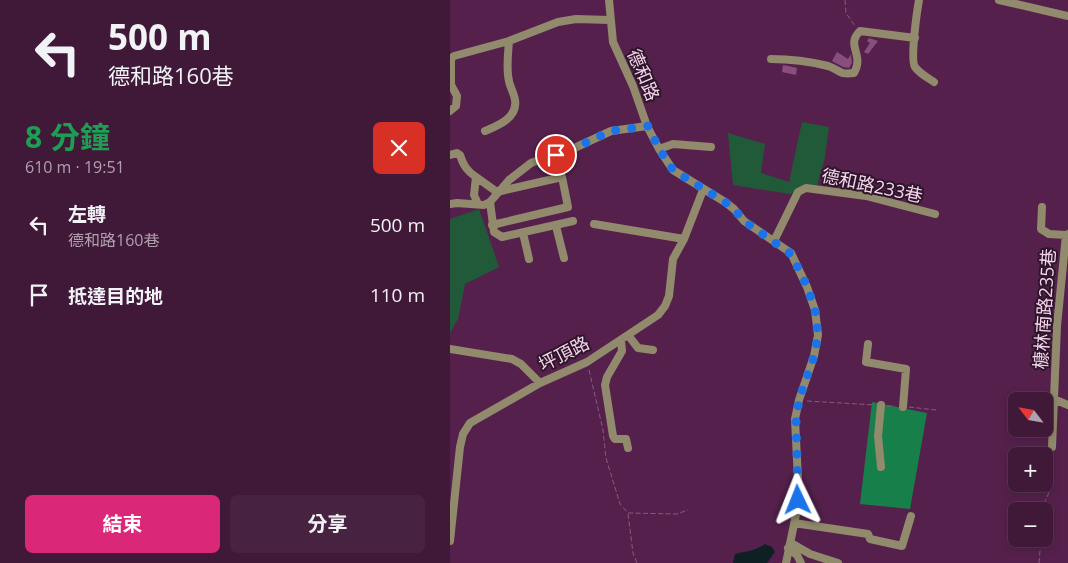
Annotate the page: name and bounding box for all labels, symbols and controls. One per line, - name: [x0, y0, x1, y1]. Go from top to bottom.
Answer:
- text: 500 m: [108, 13, 212, 60]
- icon: left: [25, 20, 90, 85]
- street label: 德和路: [622, 45, 666, 104]
- text: 德和路160巷: [108, 60, 234, 90]
- text: 8 分鐘: [25, 116, 110, 157]
- button: close: [373, 122, 425, 174]
- pin: [535, 134, 577, 176]
- icon: arrive: [542, 141, 570, 169]
- text: 610 m · 19:51: [25, 156, 125, 178]
- street label: 德和路233巷: [819, 163, 925, 207]
- text: 左轉: [68, 201, 106, 227]
- icon: left: [25, 211, 53, 239]
- text: 500 m: [370, 212, 425, 238]
- text: 德和路160巷: [68, 229, 159, 251]
- street label: 槺林南路235巷: [1028, 248, 1060, 370]
- icon: arrive: [25, 281, 53, 309]
- text: 110 m: [370, 282, 425, 308]
- text: 抵達目的地: [68, 283, 163, 309]
- street label: 坪頂路: [534, 330, 593, 376]
- north arrow: [1008, 392, 1052, 438]
- map controls: [1008, 392, 1053, 547]
- button: +: [1008, 447, 1053, 492]
- position arrow: [771, 473, 823, 525]
- button: 結束: [25, 495, 220, 553]
- button: 分享: [230, 495, 425, 553]
- button: −: [1008, 502, 1053, 547]

